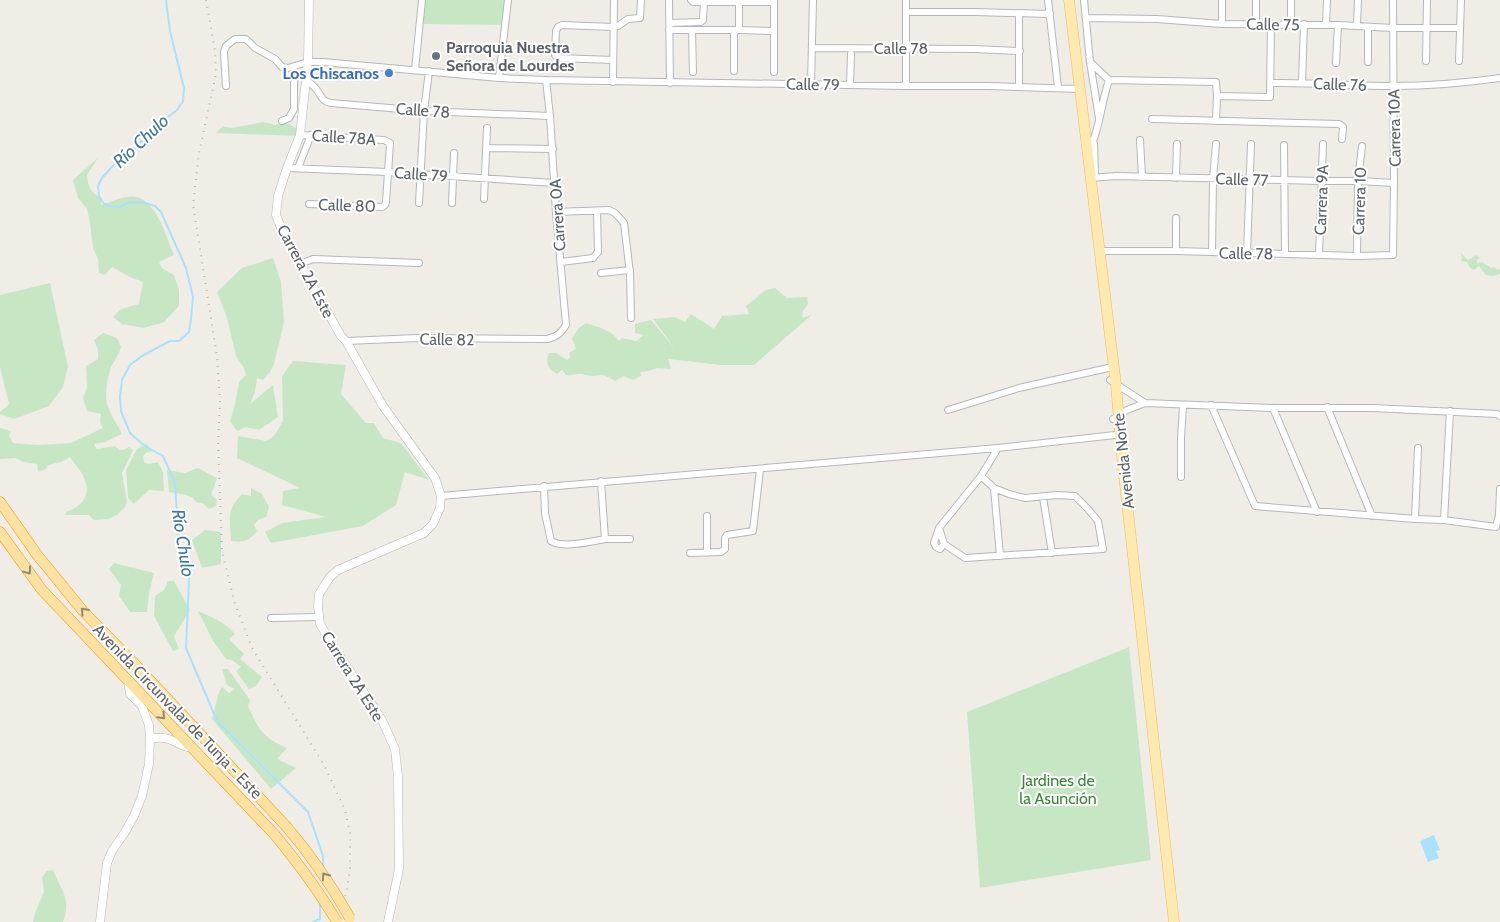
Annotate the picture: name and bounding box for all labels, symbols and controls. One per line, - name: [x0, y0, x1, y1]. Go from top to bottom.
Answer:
- street label: Calle 75: [1246, 15, 1300, 34]
- place label: Parroquia Nuestra Señora de Lourdes: [446, 38, 575, 75]
- street label: Calle 78: [874, 39, 928, 58]
- marker: Parroquia Nuestra Señora de Lourdes: [430, 50, 442, 62]
- place label: Los Chiscanos: [282, 64, 379, 83]
- marker: Los Chiscanos: [383, 67, 395, 79]
- street label: Calle 76: [1313, 74, 1367, 95]
- street label: Calle 79: [786, 75, 840, 94]
- street label: Carrera 10A: [1384, 89, 1405, 167]
- street label: Calle 78: [395, 99, 451, 122]
- water label: Río Chulo: [109, 110, 173, 172]
- street label: Calle 78A: [311, 126, 377, 149]
- street label: Calle 79: [393, 163, 449, 186]
- street label: Carrera 9A: [1311, 164, 1332, 236]
- street label: Carrera 10: [1349, 167, 1370, 235]
- street label: Calle 77: [1215, 169, 1269, 190]
- street label: Carrera 0A: [545, 178, 570, 252]
- street label: Calle 80: [318, 195, 376, 216]
- street label: Carrera 2A Este: [273, 221, 338, 321]
- street label: Calle 78: [1219, 244, 1273, 263]
- street label: Calle 82: [419, 330, 475, 349]
- street label: Avenida Norte: [1109, 412, 1138, 510]
- water label: Río Chulo: [167, 508, 199, 578]
- one-way arrow: [23, 565, 31, 574]
- one-way arrow: [81, 608, 90, 617]
- street label: Avenida Circunvalar de Tunja - Este: [89, 620, 266, 803]
- street label: Carrera 2A Este: [317, 628, 388, 725]
- one-way arrow: [156, 711, 165, 720]
- park label: Jardines de la Asunción: [1019, 771, 1097, 808]
- one-way arrow: [322, 873, 331, 882]

